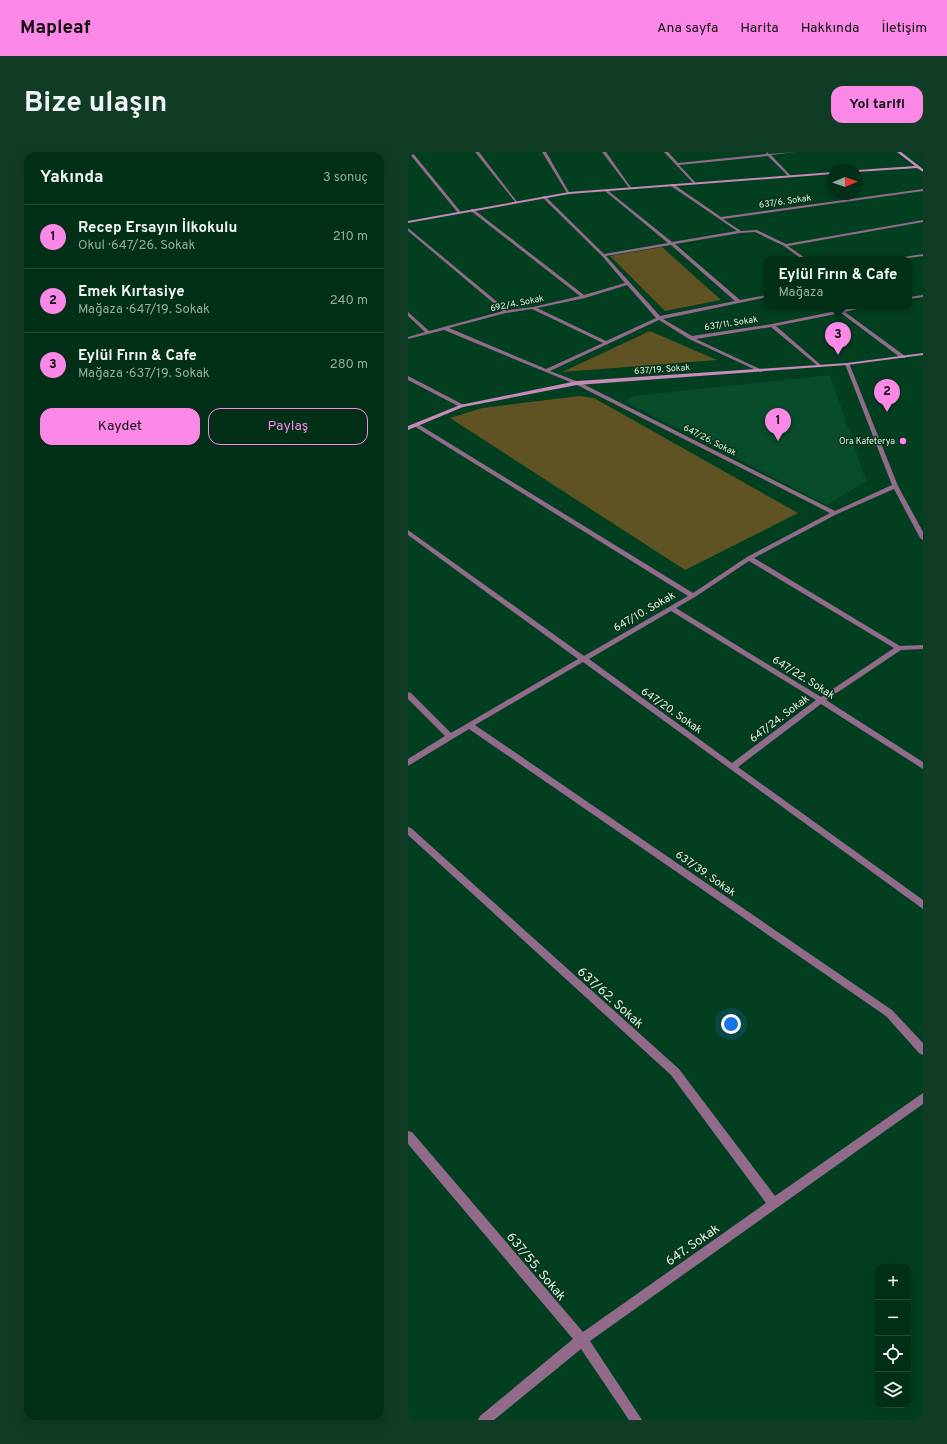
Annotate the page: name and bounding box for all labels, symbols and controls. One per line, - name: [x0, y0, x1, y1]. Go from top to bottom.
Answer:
- text: Mapleaf: [20, 16, 91, 40]
- text: Ana sayfa: [657, 20, 718, 37]
- text: Harita: [740, 20, 779, 37]
- text: Hakkında: [801, 20, 859, 37]
- text: İletişim: [881, 20, 927, 37]
- text: Bize ulaşın: [24, 86, 167, 122]
- button: Yol tarifi: [831, 86, 923, 123]
- north arrow: [827, 164, 863, 200]
- text: Yakında: [40, 167, 104, 189]
- text: 3 sonuç: [323, 170, 368, 186]
- street label: 637/6. Sokak: [758, 192, 812, 211]
- text: Recep Ersayın İlkokulu: [78, 219, 237, 238]
- text: 1: [50, 229, 56, 245]
- text: 210 m: [333, 229, 368, 245]
- text: Okul · 647/26. Sokak: [78, 238, 195, 254]
- popup: [764, 257, 912, 309]
- text: Eylül Fırın & Cafe: [779, 266, 897, 285]
- text: Emek Kırtasiye: [78, 283, 185, 302]
- text: Mağaza: [779, 285, 823, 301]
- text: 2: [49, 293, 57, 309]
- text: 240 m: [330, 293, 368, 309]
- street label: 692/4. Sokak: [489, 293, 545, 314]
- text: Mağaza · 647/19. Sokak: [78, 302, 210, 318]
- street label: 637/11. Sokak: [704, 314, 759, 333]
- pin: 3: [825, 322, 851, 355]
- text: Eylül Fırın & Cafe: [78, 347, 197, 366]
- text: 3: [49, 357, 57, 373]
- text: 280 m: [330, 357, 368, 373]
- street label: 637/19. Sokak: [634, 362, 691, 377]
- text: Mağaza · 637/19. Sokak: [78, 366, 210, 382]
- pin: 2: [874, 379, 900, 412]
- button: Kaydet: [40, 408, 200, 445]
- button: Paylaş: [208, 408, 368, 445]
- pin: 1: [765, 408, 791, 441]
- street label: 647/26. Sokak: [681, 422, 738, 459]
- place label: Ora Kafeterya: [839, 436, 895, 447]
- marker: Ora Kafeterya: [898, 436, 908, 446]
- street label: 647/10. Sokak: [611, 588, 678, 635]
- street label: 647/22. Sokak: [769, 653, 838, 703]
- street label: 647/20. Sokak: [638, 684, 705, 737]
- street label: 647/24. Sokak: [747, 692, 812, 746]
- street label: 637/39. Sokak: [672, 848, 739, 900]
- street label: 637/62. Sokak: [573, 964, 646, 1033]
- your location: [721, 1014, 741, 1034]
- street label: 647. Sokak: [663, 1221, 723, 1270]
- street label: 637/55. Sokak: [502, 1230, 569, 1305]
- map controls: [875, 1264, 911, 1408]
- button: +: [875, 1264, 911, 1300]
- button: −: [875, 1300, 911, 1336]
- button: locate: [875, 1336, 911, 1372]
- button: layers: [875, 1372, 911, 1408]

